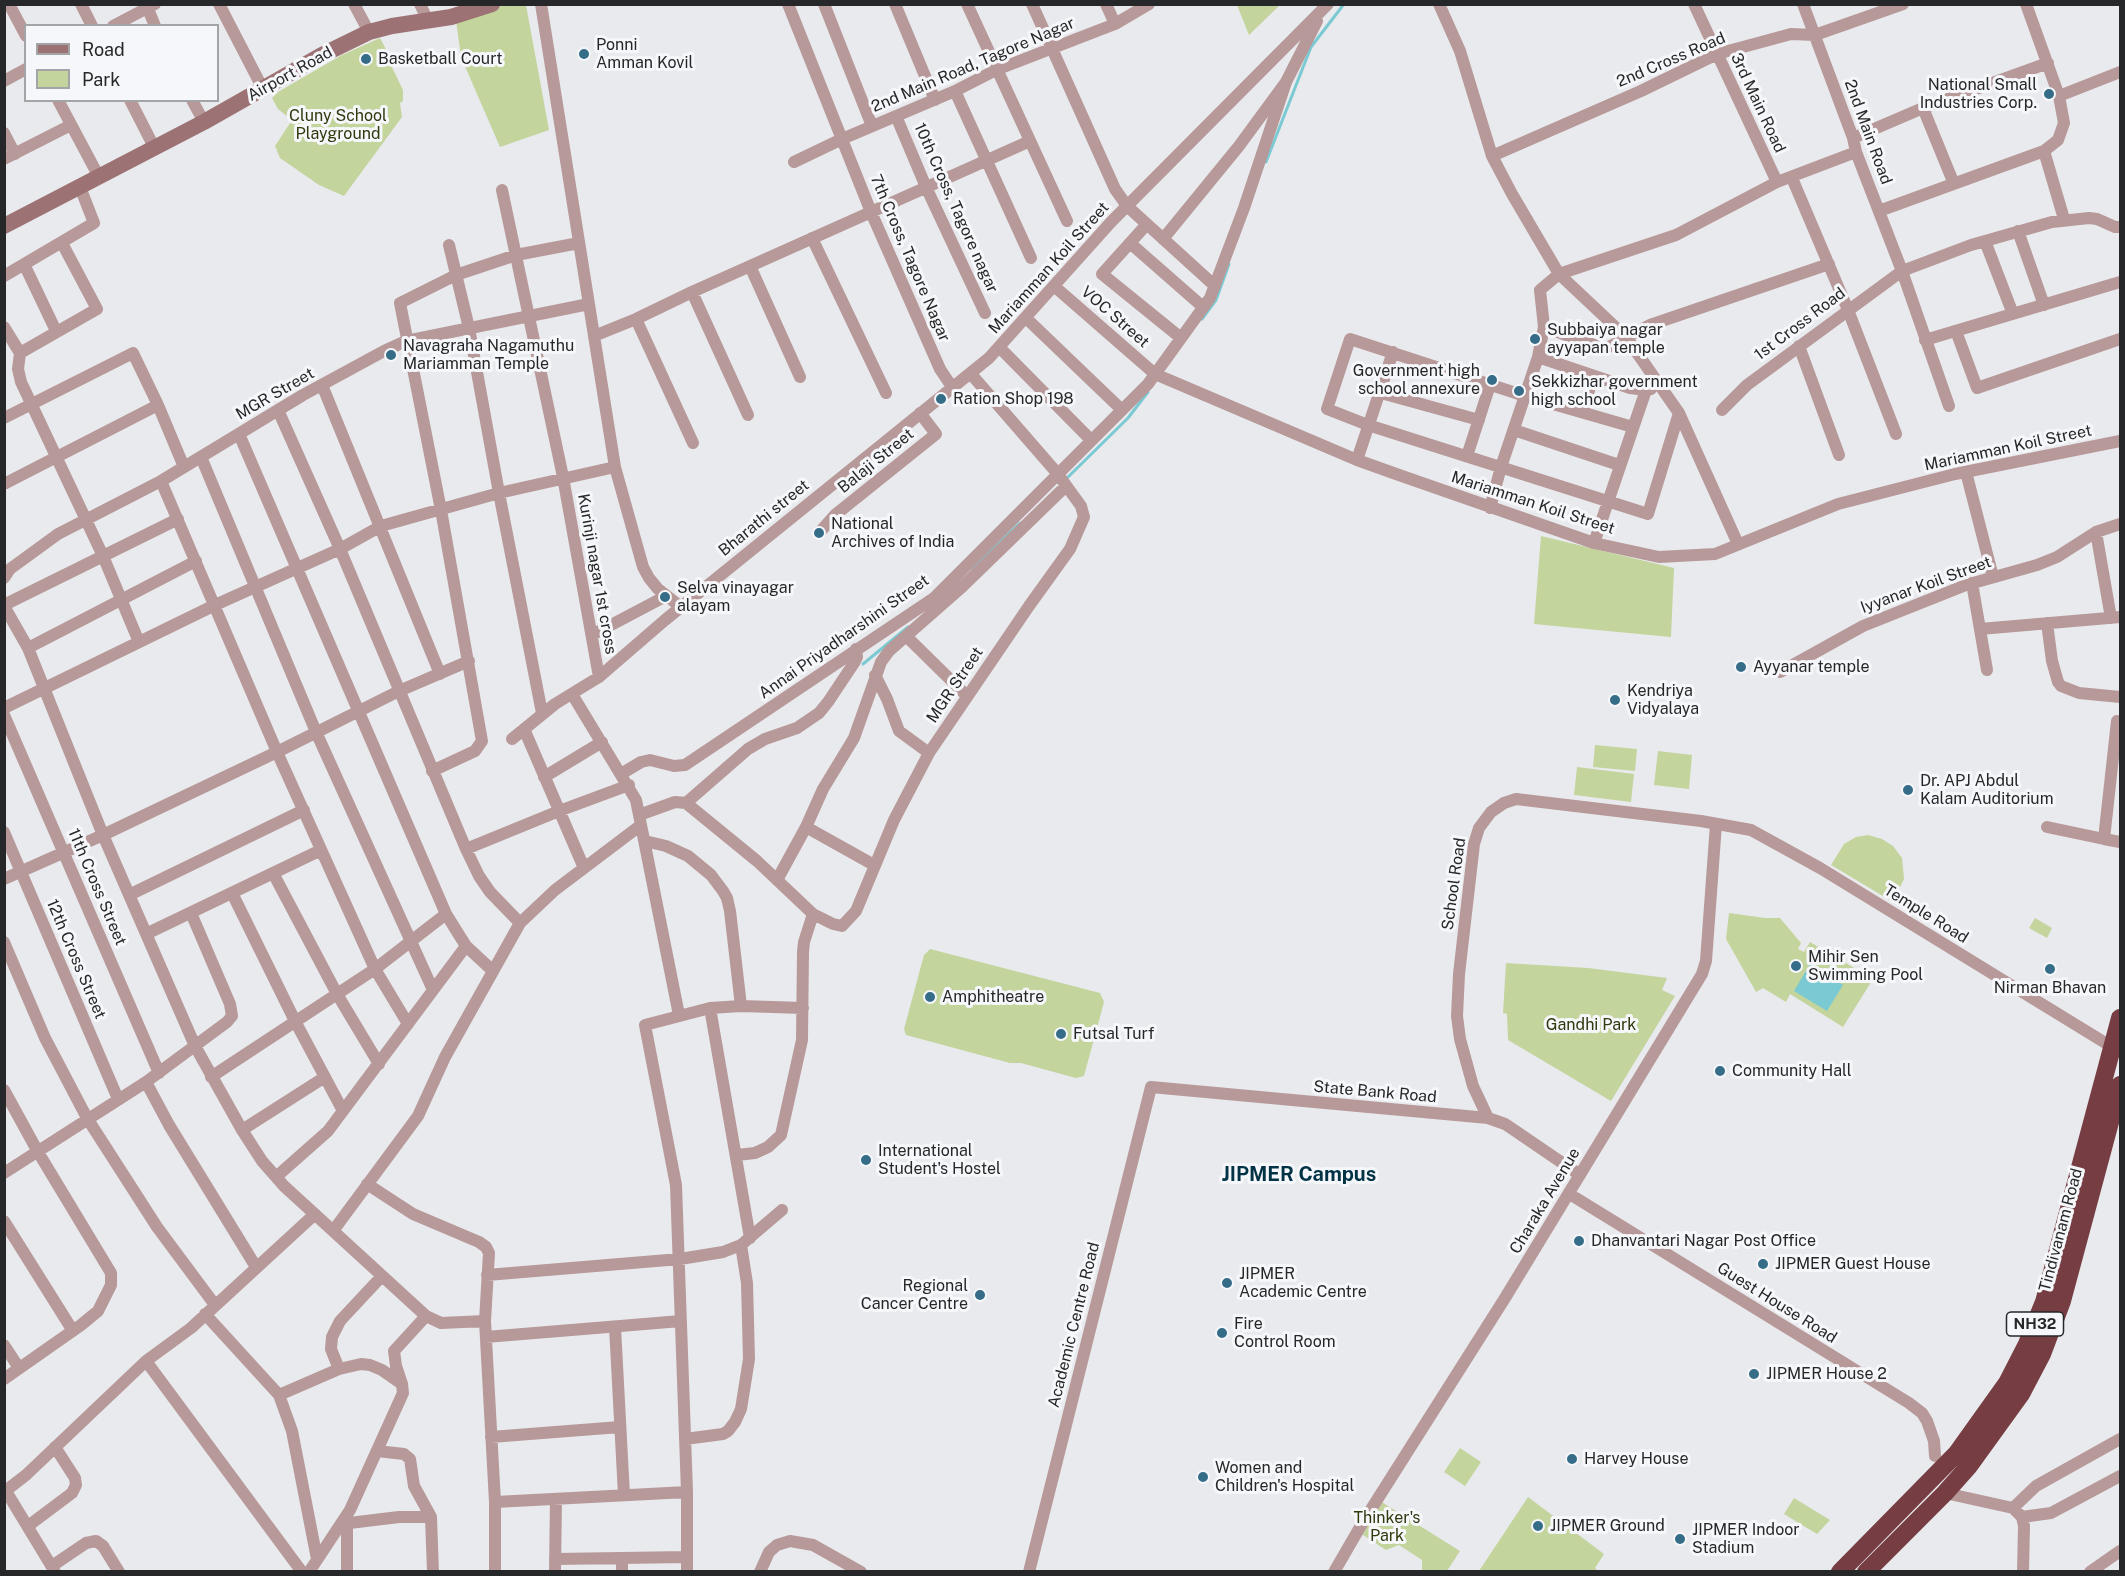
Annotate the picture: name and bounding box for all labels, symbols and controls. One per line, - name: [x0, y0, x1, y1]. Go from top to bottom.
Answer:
- street label: 2nd Main Road, Tagore Nagar: [869, 13, 1077, 117]
- legend: [24, 24, 219, 102]
- street label: 2nd Cross Road: [1614, 28, 1728, 92]
- place label: Ponni Amman Kovil: [596, 35, 693, 73]
- text: Road: [82, 39, 125, 60]
- street label: Airport Road: [244, 43, 336, 105]
- marker: Ponni Amman Kovil: [577, 47, 591, 61]
- place label: Basketball Court: [378, 49, 502, 69]
- street label: 3rd Main Road: [1727, 50, 1789, 156]
- marker: Basketball Court: [359, 52, 373, 66]
- text: Park: [82, 69, 120, 90]
- place label: National Small Industries Corp.: [1920, 75, 2037, 113]
- street label: 2nd Main Road: [1840, 77, 1896, 187]
- marker: National Small Industries Corp.: [2042, 87, 2056, 101]
- park label: Cluny School Playground: [289, 106, 387, 144]
- street label: 10th Cross, Tagore nagar: [910, 120, 1002, 296]
- street label: 7th Cross, Tagore Nagar: [866, 171, 954, 345]
- street label: Mariamman Koil Street: [985, 198, 1113, 338]
- street label: VOC Street: [1077, 282, 1153, 352]
- street label: 1st Cross Road: [1751, 284, 1849, 364]
- place label: Subbaiya nagar ayyapan temple: [1547, 320, 1665, 358]
- marker: Subbaiya nagar ayyapan temple: [1528, 332, 1542, 346]
- place label: Navagraha Nagamuthu Mariamman Temple: [403, 336, 574, 374]
- marker: Navagraha Nagamuthu Mariamman Temple: [384, 348, 398, 362]
- place label: Government high school annexure: [1353, 361, 1480, 399]
- street label: MGR Street: [232, 364, 318, 424]
- place label: Sekkizhar government high school: [1531, 372, 1698, 410]
- marker: Government high school annexure: [1485, 373, 1499, 387]
- marker: Sekkizhar government high school: [1512, 384, 1526, 398]
- place label: Ration Shop 198: [953, 389, 1074, 409]
- marker: Ration Shop 198: [934, 392, 948, 406]
- street label: Mariamman Koil Street: [1923, 421, 2093, 475]
- street label: Balaji Street: [834, 425, 918, 497]
- street label: Mariamman Koil Street: [1449, 467, 1617, 539]
- street label: Bharathi street: [715, 476, 813, 560]
- street label: Kurinji nagar 1st cross: [573, 492, 621, 656]
- place label: National Archives of India: [831, 514, 954, 552]
- marker: National Archives of India: [812, 526, 826, 540]
- street label: Iyyanar Koil Street: [1858, 552, 1994, 618]
- street label: Annai Priyadharshini Street: [755, 571, 933, 703]
- place label: Selva vinayagar alayam: [677, 578, 794, 616]
- marker: Selva vinayagar alayam: [658, 590, 672, 604]
- street label: MGR Street: [923, 643, 987, 727]
- place label: Ayyanar temple: [1753, 657, 1869, 677]
- marker: Ayyanar temple: [1734, 660, 1748, 674]
- place label: Kendriya Vidyalaya: [1627, 681, 1699, 719]
- marker: Kendriya Vidyalaya: [1608, 693, 1622, 707]
- place label: Dr. APJ Abdul Kalam Auditorium: [1920, 771, 2054, 809]
- marker: Dr. APJ Abdul Kalam Auditorium: [1901, 783, 1915, 797]
- street label: 11th Cross Street: [64, 826, 130, 948]
- street label: School Road: [1438, 836, 1470, 932]
- street label: Temple Road: [1880, 880, 1972, 948]
- street label: 12th Cross Street: [42, 896, 110, 1022]
- place label: Mihir Sen Swimming Pool: [1808, 947, 1923, 985]
- marker: Mihir Sen Swimming Pool: [1789, 959, 1803, 973]
- marker: Nirman Bhavan: [2043, 962, 2057, 976]
- place label: Nirman Bhavan: [1994, 978, 2106, 998]
- place label: Amphitheatre: [942, 987, 1044, 1007]
- marker: Amphitheatre: [923, 990, 937, 1004]
- park label: Gandhi Park: [1546, 1015, 1636, 1035]
- place label: Futsal Turf: [1073, 1024, 1154, 1044]
- marker: Futsal Turf: [1054, 1027, 1068, 1041]
- place label: Community Hall: [1732, 1061, 1851, 1081]
- marker: Community Hall: [1713, 1064, 1727, 1078]
- street label: State Bank Road: [1313, 1077, 1437, 1107]
- place label: International Student's Hostel: [878, 1141, 1001, 1179]
- street label: Charaka Avenue: [1506, 1144, 1584, 1258]
- marker: International Student's Hostel: [859, 1153, 873, 1167]
- district label: JIPMER Campus: [1222, 1163, 1376, 1187]
- street label: Tindivanam Road: [2035, 1166, 2087, 1294]
- place label: Dhanvantari Nagar Post Office: [1591, 1231, 1816, 1251]
- marker: Dhanvantari Nagar Post Office: [1572, 1234, 1586, 1248]
- street label: Academic Centre Road: [1044, 1240, 1104, 1410]
- place label: JIPMER Guest House: [1775, 1254, 1931, 1274]
- marker: JIPMER Guest House: [1756, 1257, 1770, 1271]
- street label: Guest House Road: [1714, 1258, 1840, 1348]
- place label: JIPMER Academic Centre: [1239, 1264, 1367, 1302]
- place label: Regional Cancer Centre: [861, 1276, 968, 1314]
- marker: JIPMER Academic Centre: [1220, 1276, 1234, 1290]
- marker: Regional Cancer Centre: [973, 1288, 987, 1302]
- road number: NH32: [2006, 1312, 2064, 1336]
- place label: Fire Control Room: [1234, 1314, 1336, 1352]
- marker: Fire Control Room: [1215, 1326, 1229, 1340]
- place label: JIPMER House 2: [1766, 1364, 1887, 1384]
- marker: JIPMER House 2: [1747, 1367, 1761, 1381]
- place label: Harvey House: [1584, 1449, 1688, 1469]
- marker: Harvey House: [1565, 1452, 1579, 1466]
- place label: Women and Children's Hospital: [1215, 1458, 1354, 1496]
- marker: Women and Children's Hospital: [1196, 1470, 1210, 1484]
- park label: Thinker's Park: [1354, 1508, 1420, 1546]
- place label: JIPMER Ground: [1550, 1516, 1665, 1536]
- marker: JIPMER Ground: [1531, 1519, 1545, 1533]
- place label: JIPMER Indoor Stadium: [1692, 1520, 1799, 1558]
- marker: JIPMER Indoor Stadium: [1673, 1532, 1687, 1546]

